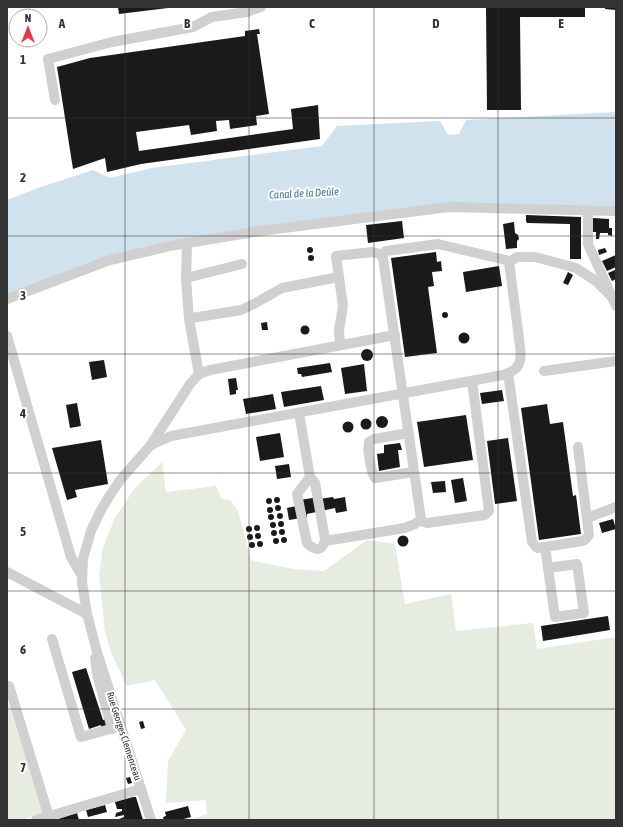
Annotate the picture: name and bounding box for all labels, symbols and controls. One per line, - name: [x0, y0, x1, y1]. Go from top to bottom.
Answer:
- north arrow: [8, 8, 48, 48]
- text: N: [25, 12, 31, 24]
- text: A: [58, 16, 66, 31]
- text: B: [184, 16, 191, 31]
- text: C: [309, 16, 315, 31]
- text: D: [432, 16, 440, 31]
- text: E: [558, 16, 564, 31]
- text: 1: [20, 52, 26, 67]
- text: 2: [20, 170, 26, 185]
- water label: Canal de la Deûle: [269, 185, 339, 201]
- text: 3: [20, 288, 26, 303]
- text: 4: [19, 406, 26, 421]
- text: 5: [20, 524, 26, 539]
- text: 6: [20, 642, 26, 657]
- street label: Rue Georges Clemenceau: [105, 690, 144, 782]
- text: 7: [20, 760, 26, 775]

